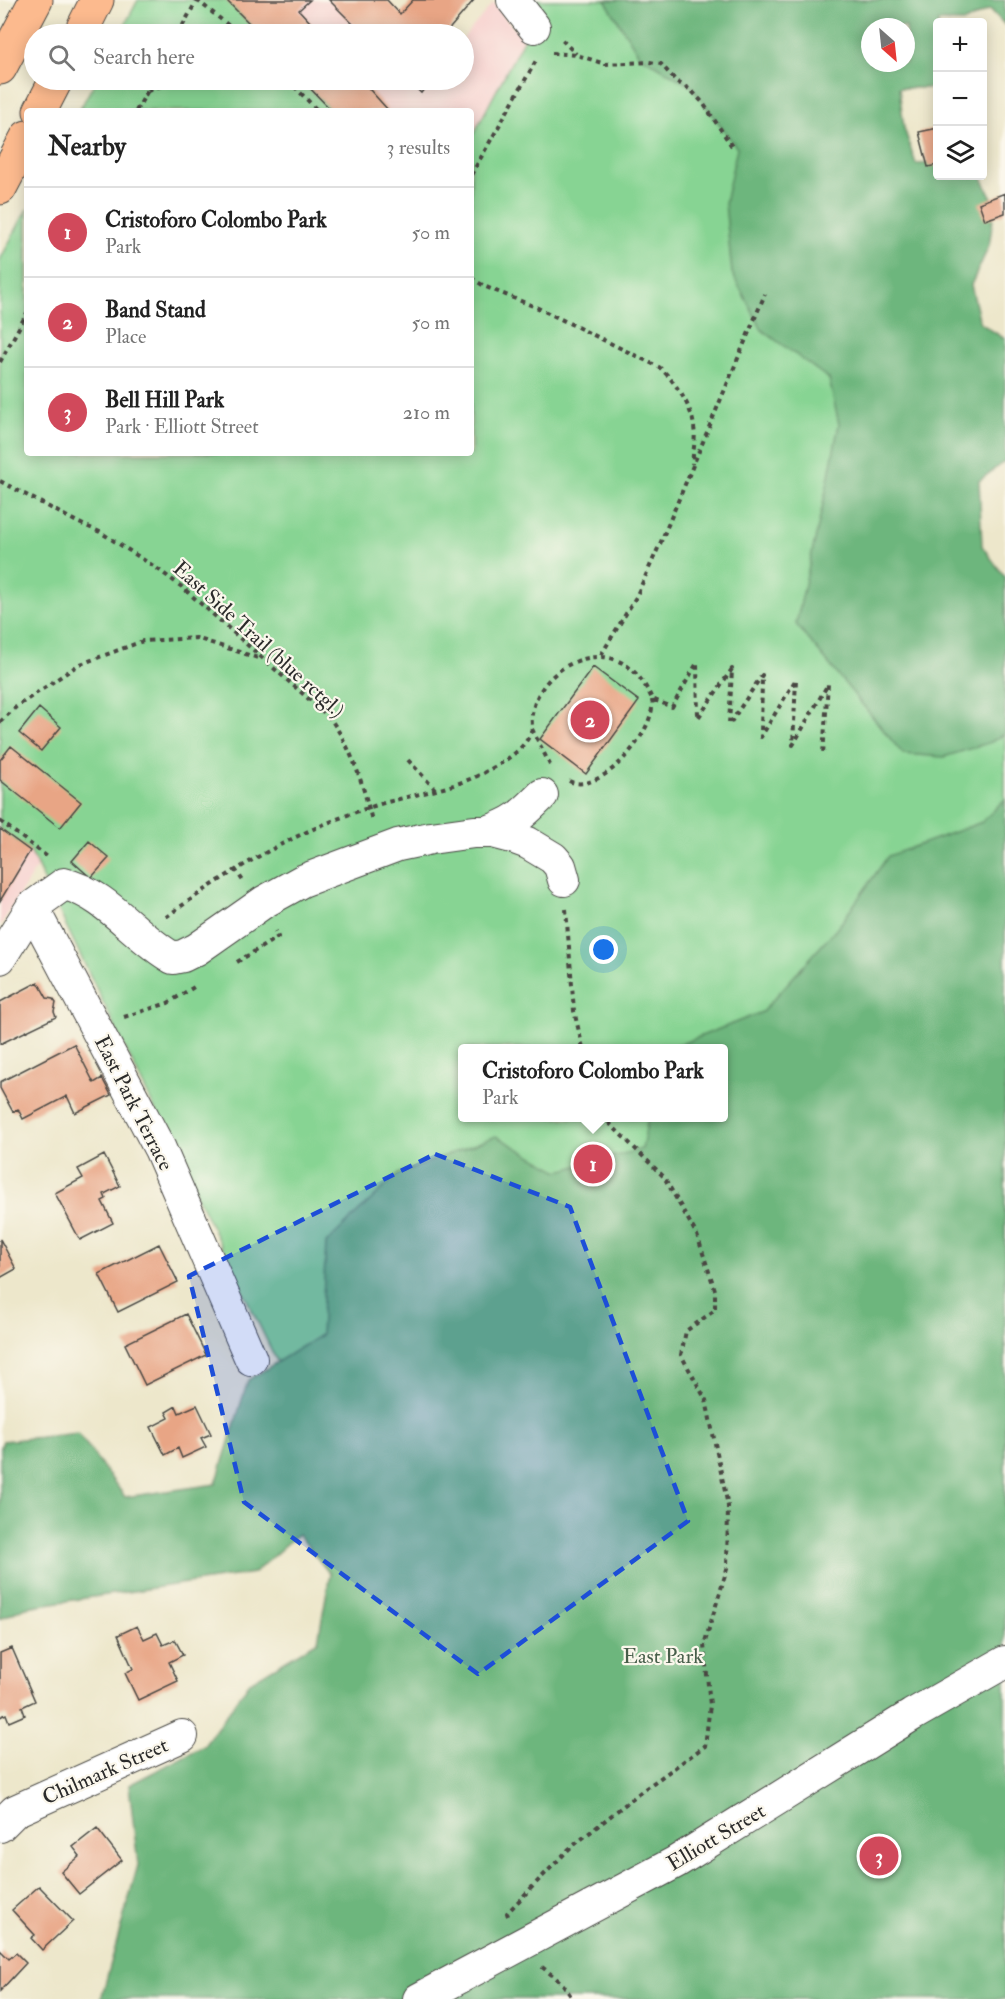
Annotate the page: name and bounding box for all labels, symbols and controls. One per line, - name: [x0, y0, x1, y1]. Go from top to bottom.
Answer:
- north arrow: [861, 18, 915, 72]
- map controls: [933, 18, 987, 180]
- button: +: [933, 18, 987, 72]
- search box: [24, 24, 474, 90]
- icon: search: [45, 41, 78, 74]
- text: Search here: [93, 43, 195, 71]
- button: −: [933, 72, 987, 126]
- button: layers: [933, 126, 987, 180]
- text: Nearby: [48, 131, 126, 163]
- text: 3 results: [387, 135, 450, 160]
- text: Cristoforo Colombo Park: [105, 206, 327, 234]
- text: 1: [64, 220, 71, 245]
- text: 50 m: [411, 220, 450, 245]
- text: Park: [105, 234, 141, 259]
- text: Band Stand: [105, 296, 206, 324]
- text: 2: [62, 310, 73, 335]
- text: 50 m: [411, 310, 450, 335]
- text: Place: [105, 324, 146, 349]
- text: Bell Hill Park: [105, 386, 224, 414]
- text: 3: [64, 400, 71, 425]
- text: 210 m: [403, 400, 450, 425]
- text: Park · Elliott Street: [105, 414, 259, 439]
- street label: East Side Trail (blue rctgl.): [167, 555, 350, 724]
- pin: 2: [570, 698, 610, 742]
- your location: [589, 935, 618, 964]
- street label: East Park Terrace: [88, 1031, 179, 1176]
- popup: [458, 1044, 728, 1122]
- text: Cristoforo Colombo Park: [482, 1057, 704, 1085]
- text: Park: [482, 1085, 518, 1110]
- pin: 1: [574, 1142, 612, 1186]
- park label: East Park: [623, 1643, 703, 1670]
- street label: Chilmark Street: [38, 1732, 173, 1811]
- street label: Elliott Street: [662, 1797, 771, 1877]
- pin: 3: [860, 1834, 898, 1878]

